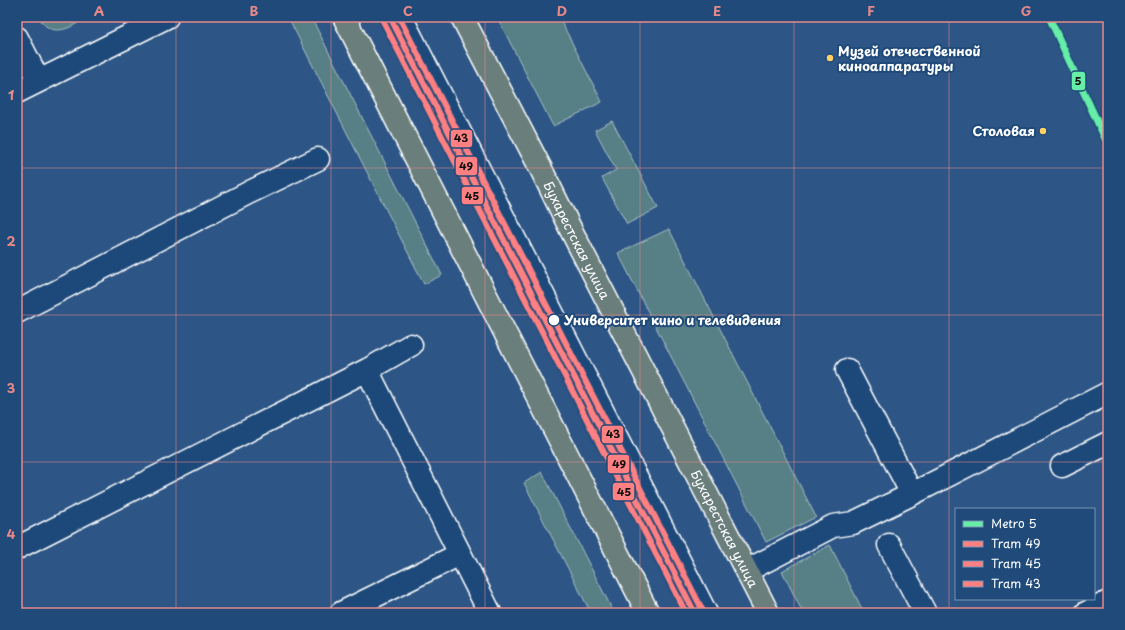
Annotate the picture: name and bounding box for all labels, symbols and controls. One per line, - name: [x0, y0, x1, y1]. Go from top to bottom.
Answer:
- text: A: [94, 1, 104, 20]
- text: B: [250, 1, 259, 20]
- text: C: [403, 1, 413, 20]
- text: D: [557, 1, 567, 20]
- text: E: [713, 1, 721, 20]
- text: F: [867, 1, 875, 20]
- text: G: [1021, 1, 1031, 20]
- place label: Музей отечественной киноаппаратуры: [838, 41, 981, 75]
- marker: Музей отечественной киноаппаратуры: [825, 53, 835, 63]
- line badge: 5: [1071, 71, 1086, 91]
- text: 5: [1074, 72, 1082, 89]
- text: 1: [8, 85, 14, 104]
- place label: Столовая: [972, 121, 1035, 140]
- marker: Столовая: [1038, 126, 1048, 136]
- line badge: 43: [450, 129, 473, 148]
- text: 43: [454, 129, 468, 146]
- line badge: 49: [455, 156, 478, 176]
- text: 49: [459, 157, 473, 174]
- street label: Бухарестская улица: [539, 178, 615, 303]
- line badge: 45: [461, 186, 484, 205]
- text: 45: [465, 187, 479, 204]
- text: 2: [6, 231, 16, 250]
- place label: Университет кино и телевидения: [563, 310, 781, 329]
- marker: Университет кино и телевидения: [547, 313, 561, 327]
- text: 3: [7, 378, 16, 397]
- line badge: 43: [601, 425, 624, 444]
- text: 43: [606, 425, 620, 442]
- line badge: 49: [607, 454, 630, 474]
- text: 49: [612, 455, 626, 472]
- street label: Бухарестская улица: [687, 466, 764, 591]
- line badge: 45: [612, 482, 635, 501]
- text: 45: [617, 483, 631, 500]
- legend: [955, 508, 1095, 600]
- text: Metro 5: [991, 514, 1037, 532]
- text: 4: [7, 524, 16, 543]
- text: Tram 49: [991, 534, 1040, 552]
- text: Tram 45: [991, 554, 1041, 572]
- text: Tram 43: [991, 574, 1041, 592]

